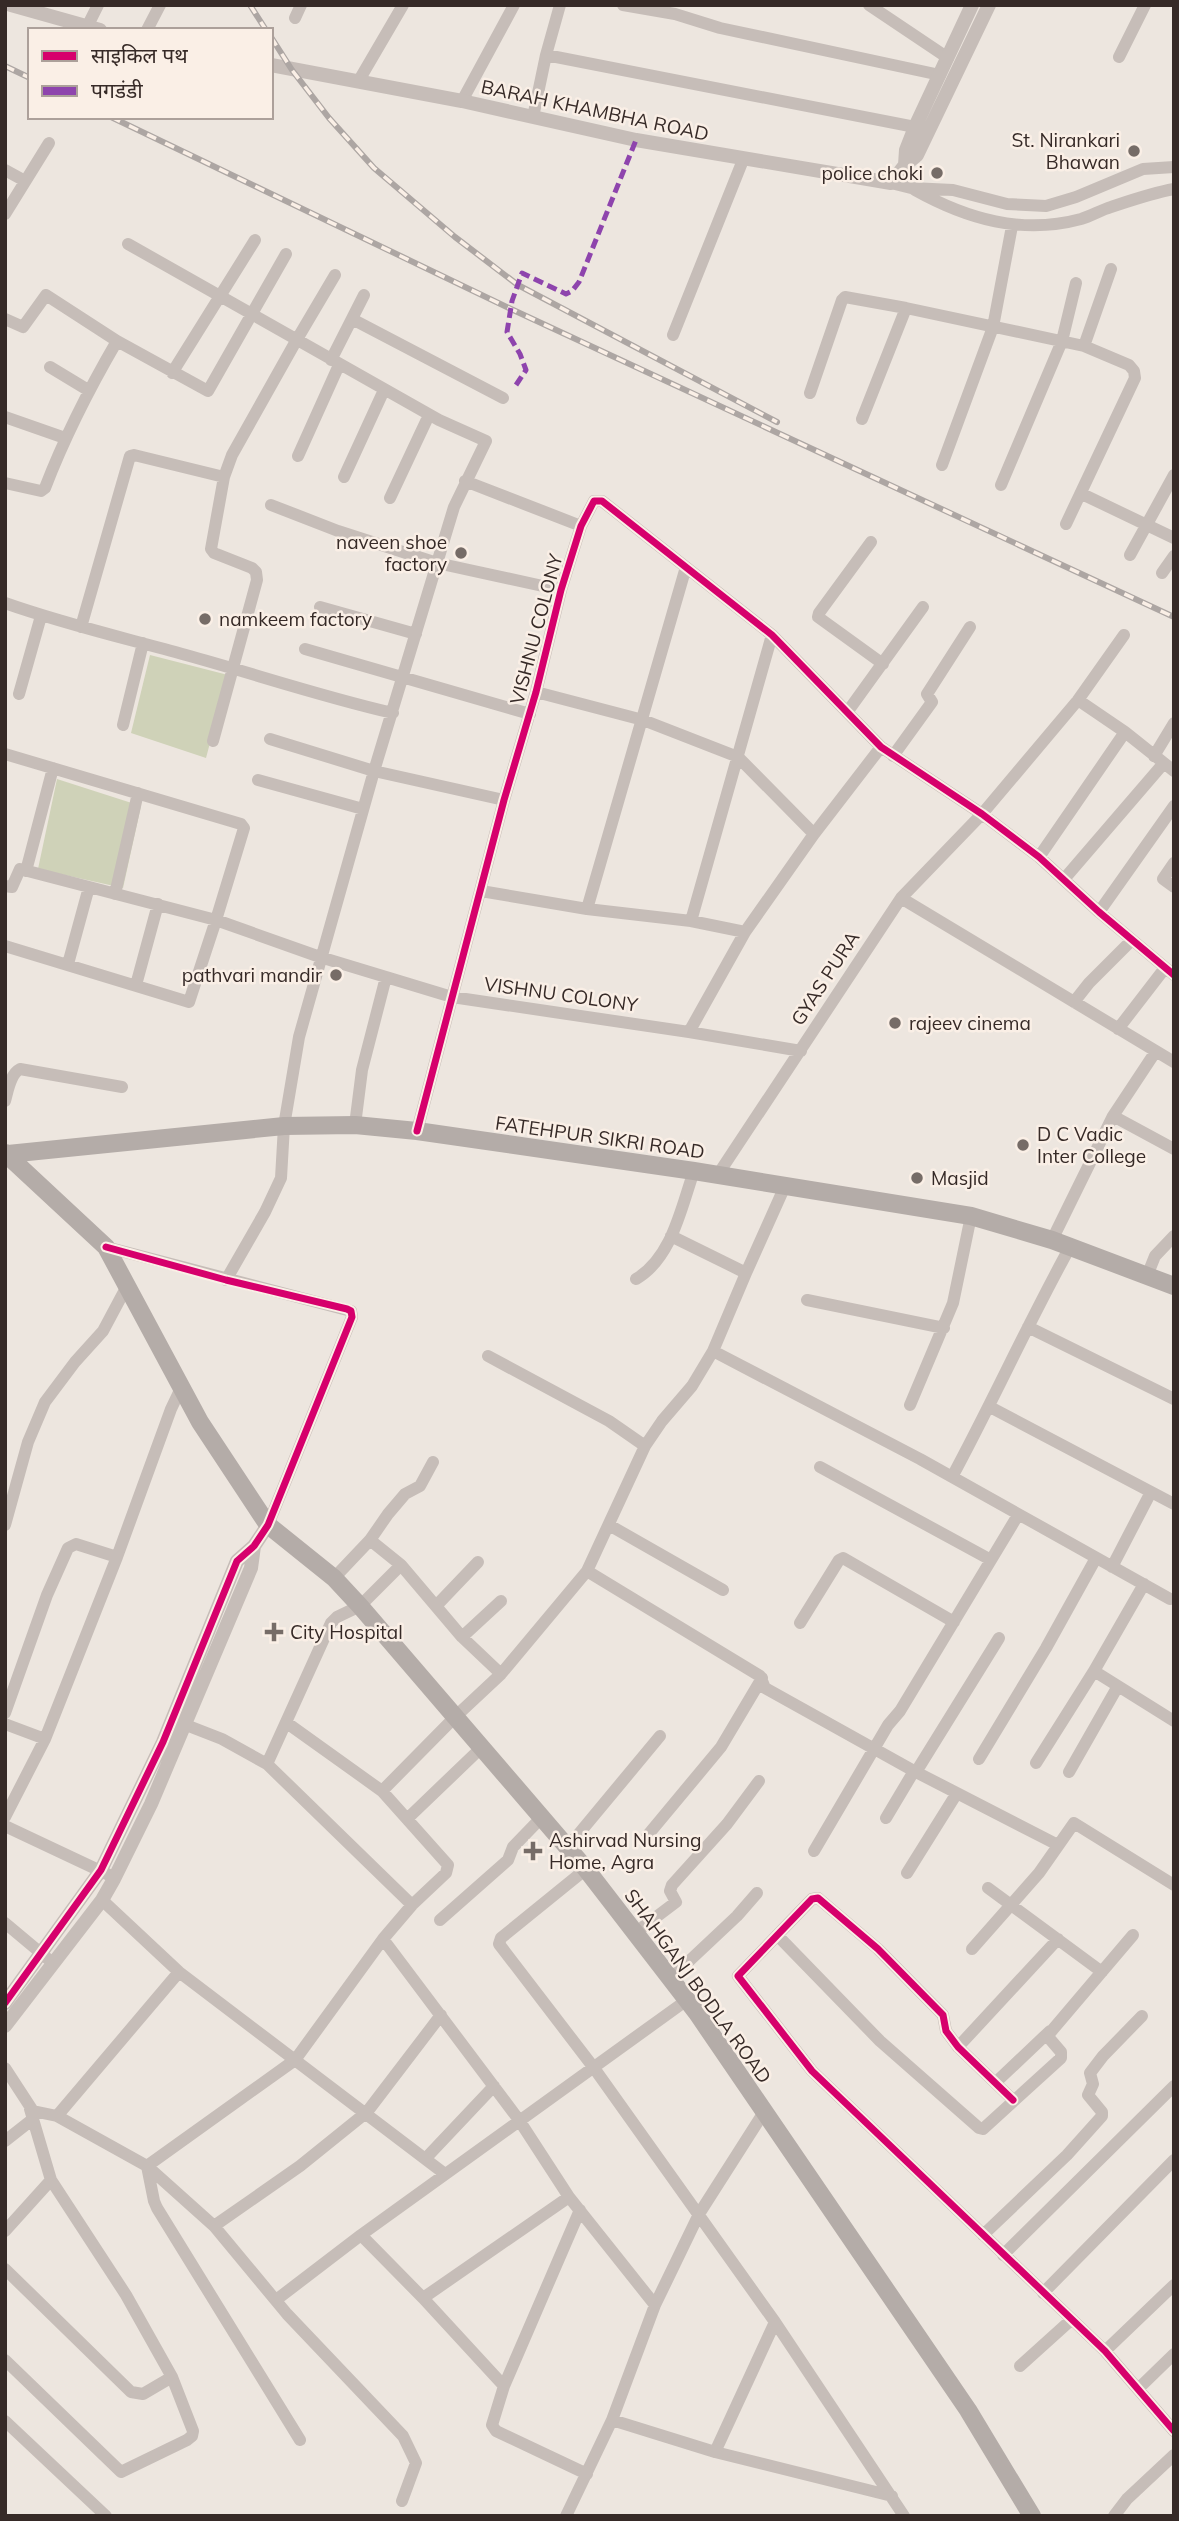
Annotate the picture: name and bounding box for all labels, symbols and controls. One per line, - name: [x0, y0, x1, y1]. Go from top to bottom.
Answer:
- legend: [28, 28, 273, 119]
- text: साइकिल पथ: [91, 42, 188, 68]
- street label: BARAH KHAMBHA ROAD: [479, 74, 711, 146]
- text: पगडंडी: [91, 77, 143, 103]
- place label: St. Nirankari Bhawan: [1011, 128, 1120, 174]
- marker: St. Nirankari Bhawan: [1126, 143, 1142, 159]
- place label: police choki: [822, 161, 923, 185]
- marker: police choki: [929, 165, 945, 181]
- place label: naveen shoe factory: [336, 530, 447, 576]
- marker: naveen shoe factory: [453, 545, 469, 561]
- street label: VISHNU COLONY: [504, 551, 568, 707]
- place label: namkeem factory: [219, 607, 372, 631]
- marker: namkeem factory: [197, 611, 213, 627]
- street label: GYAS PURA: [786, 926, 864, 1030]
- place label: pathvari mandir: [182, 963, 322, 987]
- marker: pathvari mandir: [328, 967, 344, 983]
- street label: VISHNU COLONY: [483, 971, 640, 1017]
- place label: rajeev cinema: [909, 1011, 1031, 1035]
- marker: rajeev cinema: [887, 1015, 903, 1031]
- street label: FATEHPUR SIKRI ROAD: [494, 1110, 706, 1164]
- place label: D C Vadic Inter College: [1037, 1122, 1146, 1168]
- marker: D C Vadic Inter College: [1015, 1137, 1031, 1153]
- place label: Masjid: [931, 1166, 989, 1190]
- marker: Masjid: [909, 1170, 925, 1186]
- place label: City Hospital: [290, 1620, 403, 1644]
- marker: City Hospital: [264, 1622, 284, 1642]
- place label: Ashirvad Nursing Home, Agra: [549, 1828, 702, 1874]
- marker: Ashirvad Nursing Home, Agra: [523, 1841, 543, 1861]
- street label: SHAHGANJ BODLA ROAD: [619, 1884, 777, 2088]

